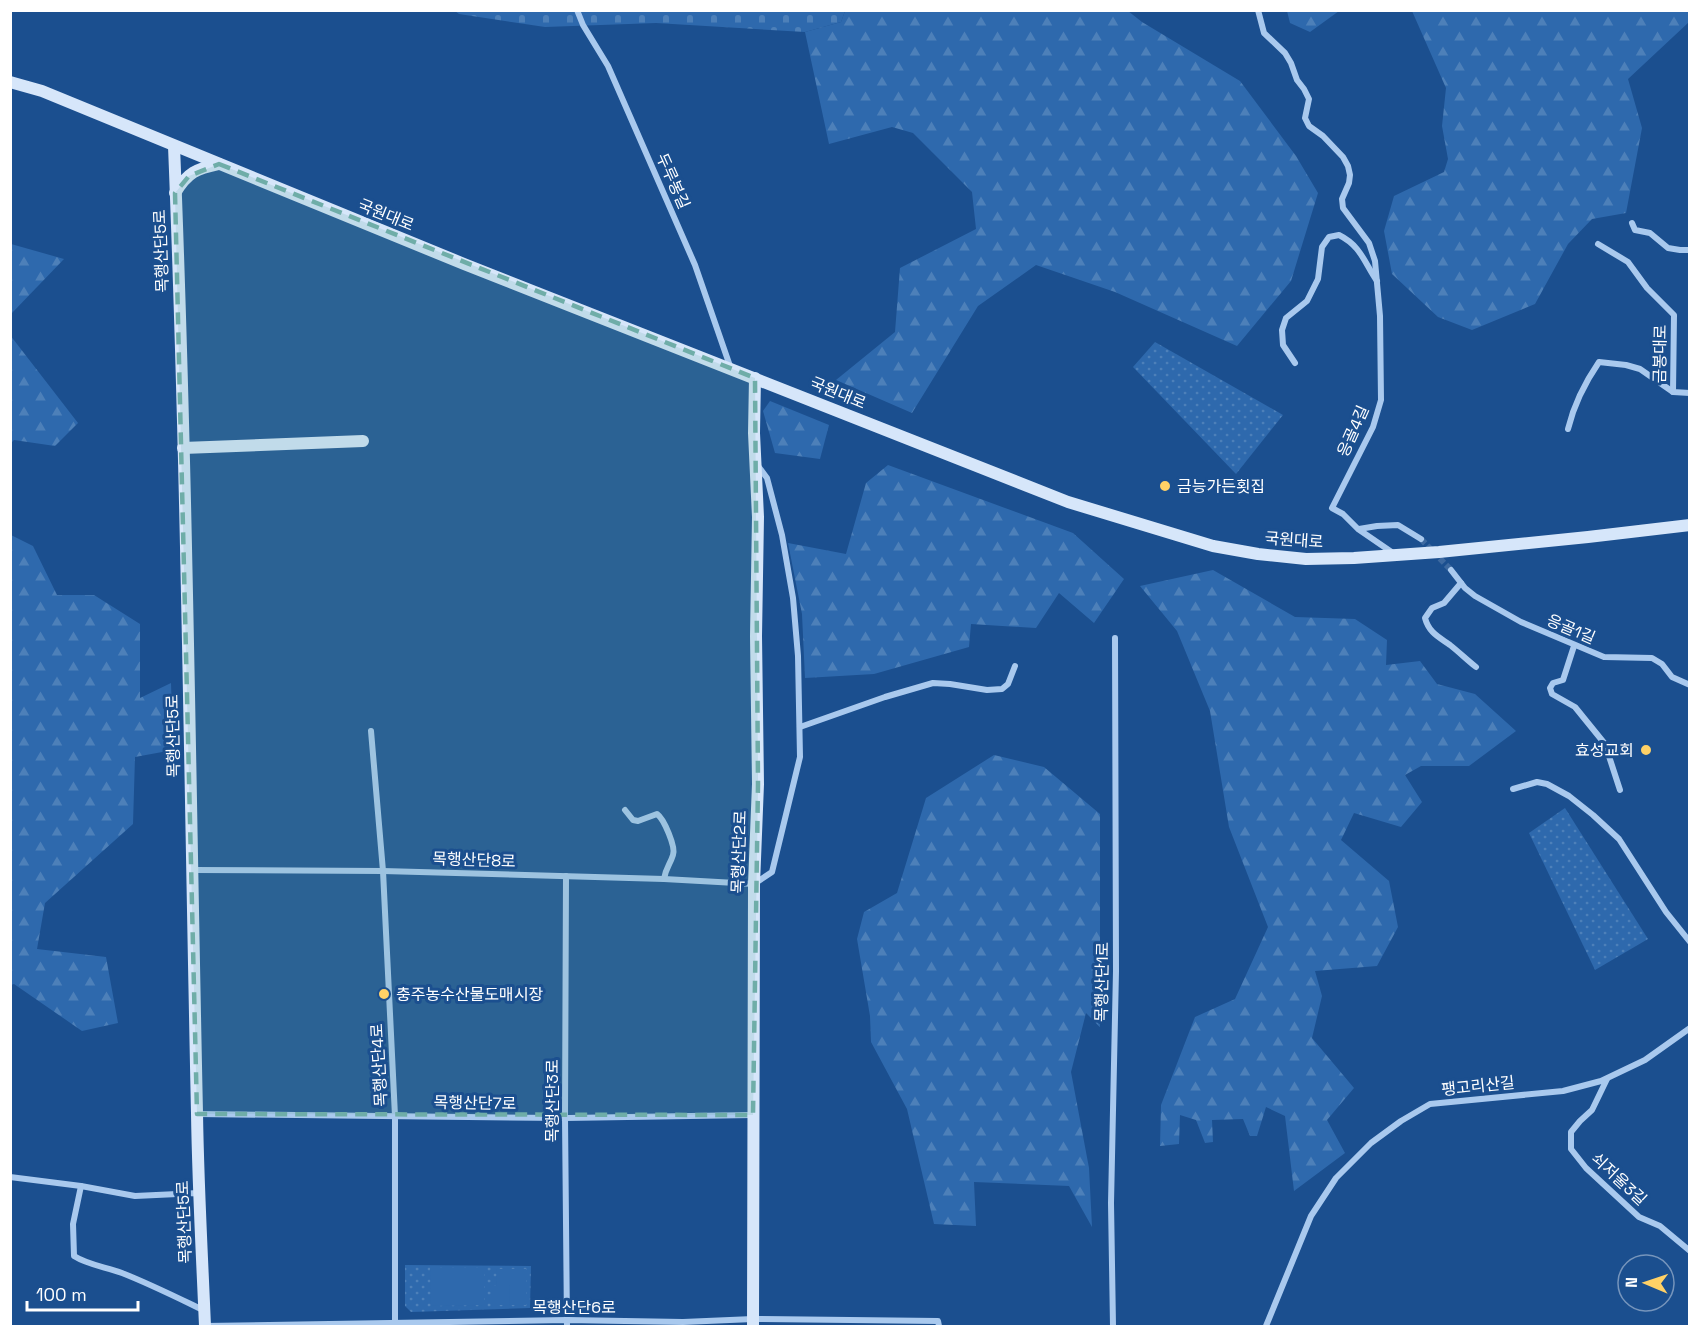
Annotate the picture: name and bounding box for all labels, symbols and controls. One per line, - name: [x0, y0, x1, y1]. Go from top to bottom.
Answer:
- street label: 두루봉길: [651, 150, 695, 212]
- street label: 국원대로: [355, 194, 417, 236]
- street label: 목행산단5로: [149, 209, 173, 293]
- street label: 금봉대로: [1649, 324, 1671, 384]
- street label: 국원대로: [807, 372, 869, 414]
- street label: 응골4길: [1332, 402, 1374, 460]
- place label: 금능가든횟집: [1177, 476, 1265, 497]
- marker: 금능가든횟집: [1158, 479, 1172, 493]
- street label: 국원대로: [1264, 527, 1324, 553]
- street label: 응골1길: [1543, 609, 1599, 649]
- street label: 목행산단5로: [162, 694, 184, 778]
- place label: 효성교회: [1575, 740, 1634, 761]
- marker: 효성교회: [1639, 743, 1653, 757]
- street label: 목행산단2로: [727, 810, 751, 894]
- street label: 목행산단8로: [432, 848, 516, 872]
- street label: 목행산단1로: [1091, 941, 1113, 1022]
- place label: 충주농수산물도매시장: [396, 984, 543, 1005]
- marker: 충주농수산물도매시장: [377, 987, 391, 1001]
- street label: 목행산단4로: [366, 1022, 392, 1107]
- street label: 목행산단3로: [542, 1059, 563, 1143]
- street label: 팽고리산길: [1440, 1072, 1516, 1100]
- street label: 목행산단7로: [434, 1092, 517, 1114]
- street label: 쇠저울3길: [1587, 1148, 1651, 1210]
- street label: 목행산단5로: [172, 1180, 196, 1264]
- north arrow: [1616, 1253, 1676, 1313]
- scale bar: [27, 1274, 138, 1312]
- text: N: [1621, 1277, 1642, 1288]
- text: 100 m: [36, 1283, 87, 1306]
- street label: 목행산단6로: [532, 1297, 616, 1318]

